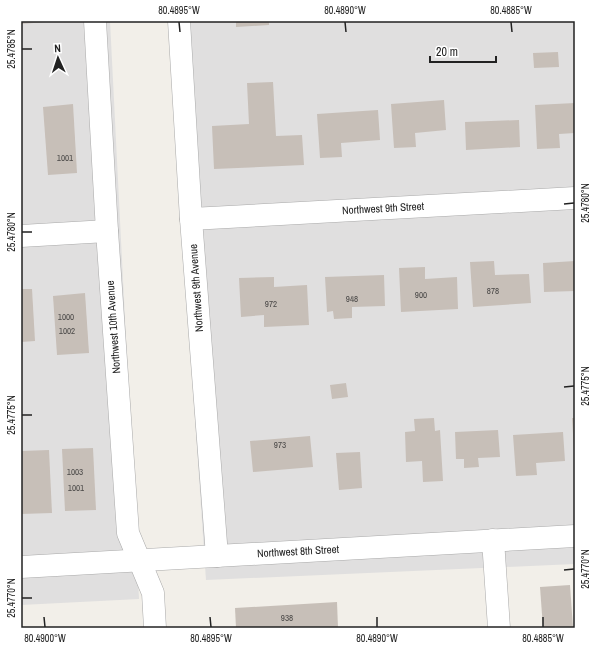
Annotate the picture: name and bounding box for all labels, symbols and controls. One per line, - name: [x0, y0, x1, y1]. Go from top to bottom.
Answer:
- text: 80.4895°W: [158, 4, 200, 17]
- text: 80.4890°W: [324, 4, 366, 17]
- text: 80.4885°W: [490, 4, 532, 17]
- text: 25.4785°N: [5, 29, 18, 69]
- north arrow: [38, 38, 78, 78]
- scale bar: [430, 38, 496, 64]
- text: N: [54, 41, 61, 55]
- text: 20 m: [436, 44, 458, 60]
- house number: 1001: [57, 152, 73, 164]
- text: 25.4780°N: [579, 183, 592, 223]
- street label: Northwest 9th Street: [342, 199, 425, 217]
- text: 25.4780°N: [5, 212, 18, 252]
- street label: Northwest 9th Avenue: [186, 244, 206, 332]
- street label: Northwest 10th Avenue: [103, 280, 123, 374]
- house number: 878: [487, 285, 499, 297]
- house number: 900: [415, 289, 427, 301]
- house number: 948: [346, 293, 358, 305]
- house number: 972: [265, 298, 277, 310]
- house number: 1000: [58, 311, 74, 323]
- house number: 1002: [59, 325, 75, 337]
- text: 25.4775°N: [579, 366, 592, 406]
- text: 25.4775°N: [5, 395, 18, 435]
- house number: 973: [274, 439, 286, 451]
- house number: 1003: [67, 466, 83, 478]
- house number: 1001: [68, 482, 84, 494]
- street label: Northwest 8th Street: [257, 542, 340, 560]
- text: 25.4770°N: [579, 549, 592, 589]
- text: 25.4770°N: [5, 578, 18, 618]
- house number: 938: [281, 612, 293, 624]
- text: 80.4900°W: [24, 632, 66, 645]
- text: 80.4895°W: [190, 632, 232, 645]
- text: 80.4890°W: [356, 632, 398, 645]
- text: 80.4885°W: [522, 632, 564, 645]

